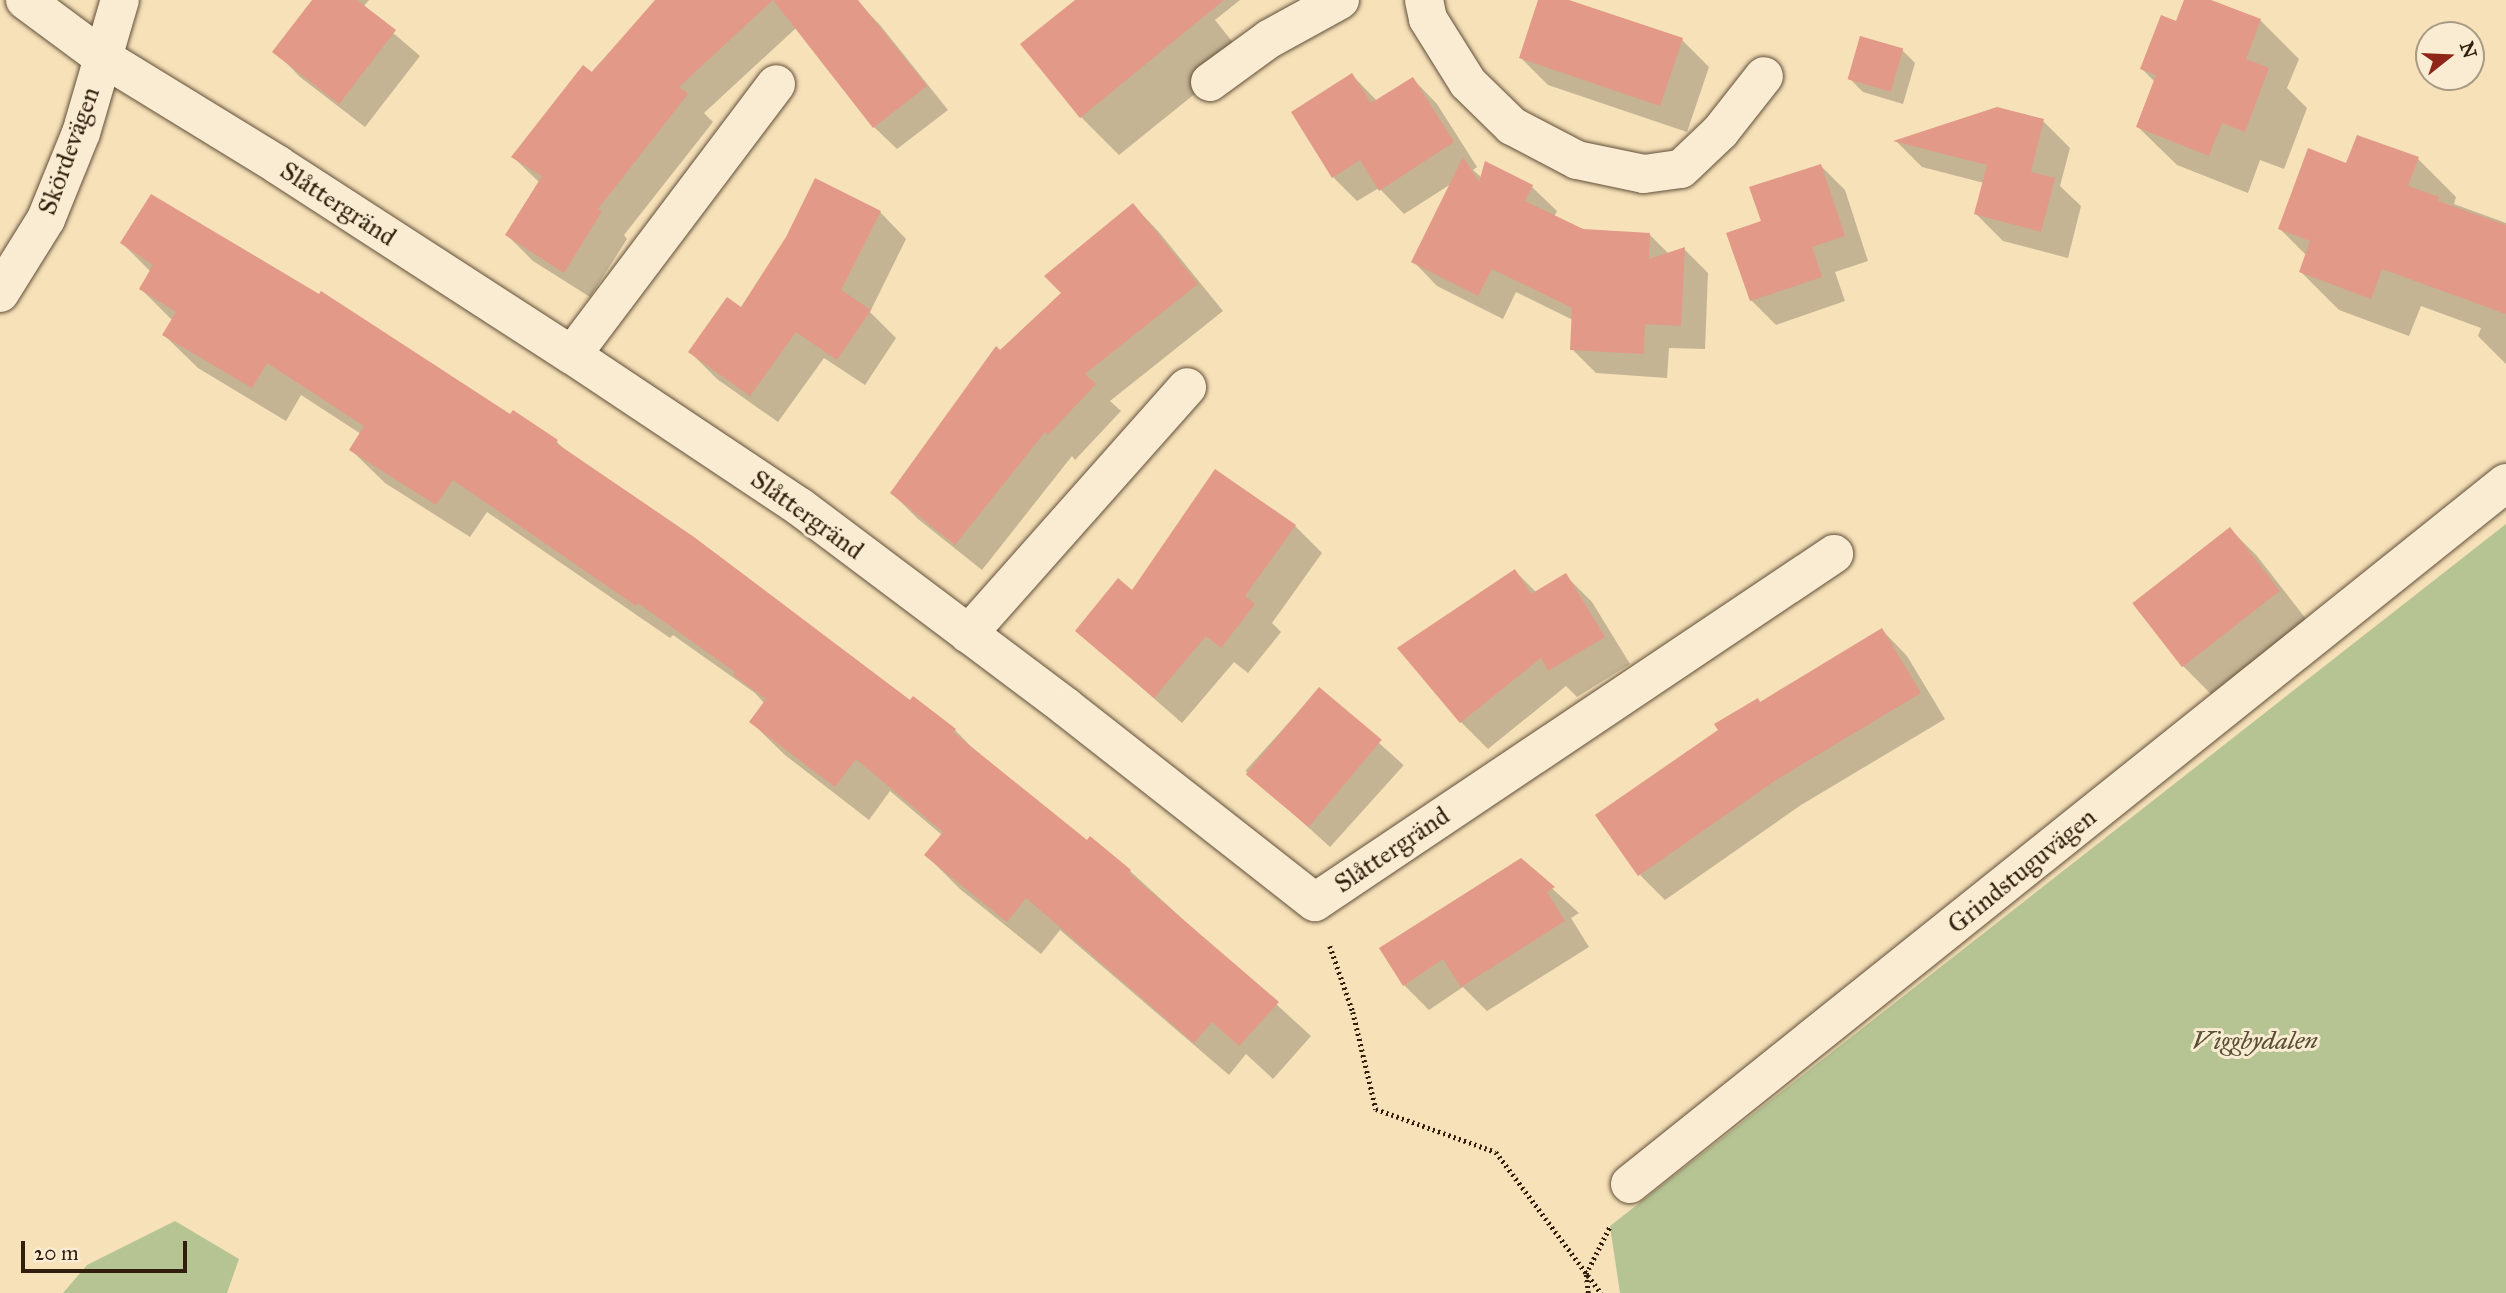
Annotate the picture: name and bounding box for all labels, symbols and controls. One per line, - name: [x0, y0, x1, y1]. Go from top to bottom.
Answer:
- north arrow: [2415, 21, 2485, 91]
- text: N: [2455, 39, 2482, 61]
- street label: Skördevägen: [31, 83, 107, 219]
- street label: Slåttergränd: [274, 155, 402, 253]
- street label: Slåttergränd: [744, 464, 870, 566]
- street label: Slåttergränd: [1329, 800, 1455, 900]
- street label: Grindstuguvägen: [1941, 802, 2103, 940]
- park label: Viggbydalen: [2192, 1025, 2318, 1057]
- scale bar: [24, 1226, 191, 1270]
- text: 20 m: [34, 1240, 79, 1266]

